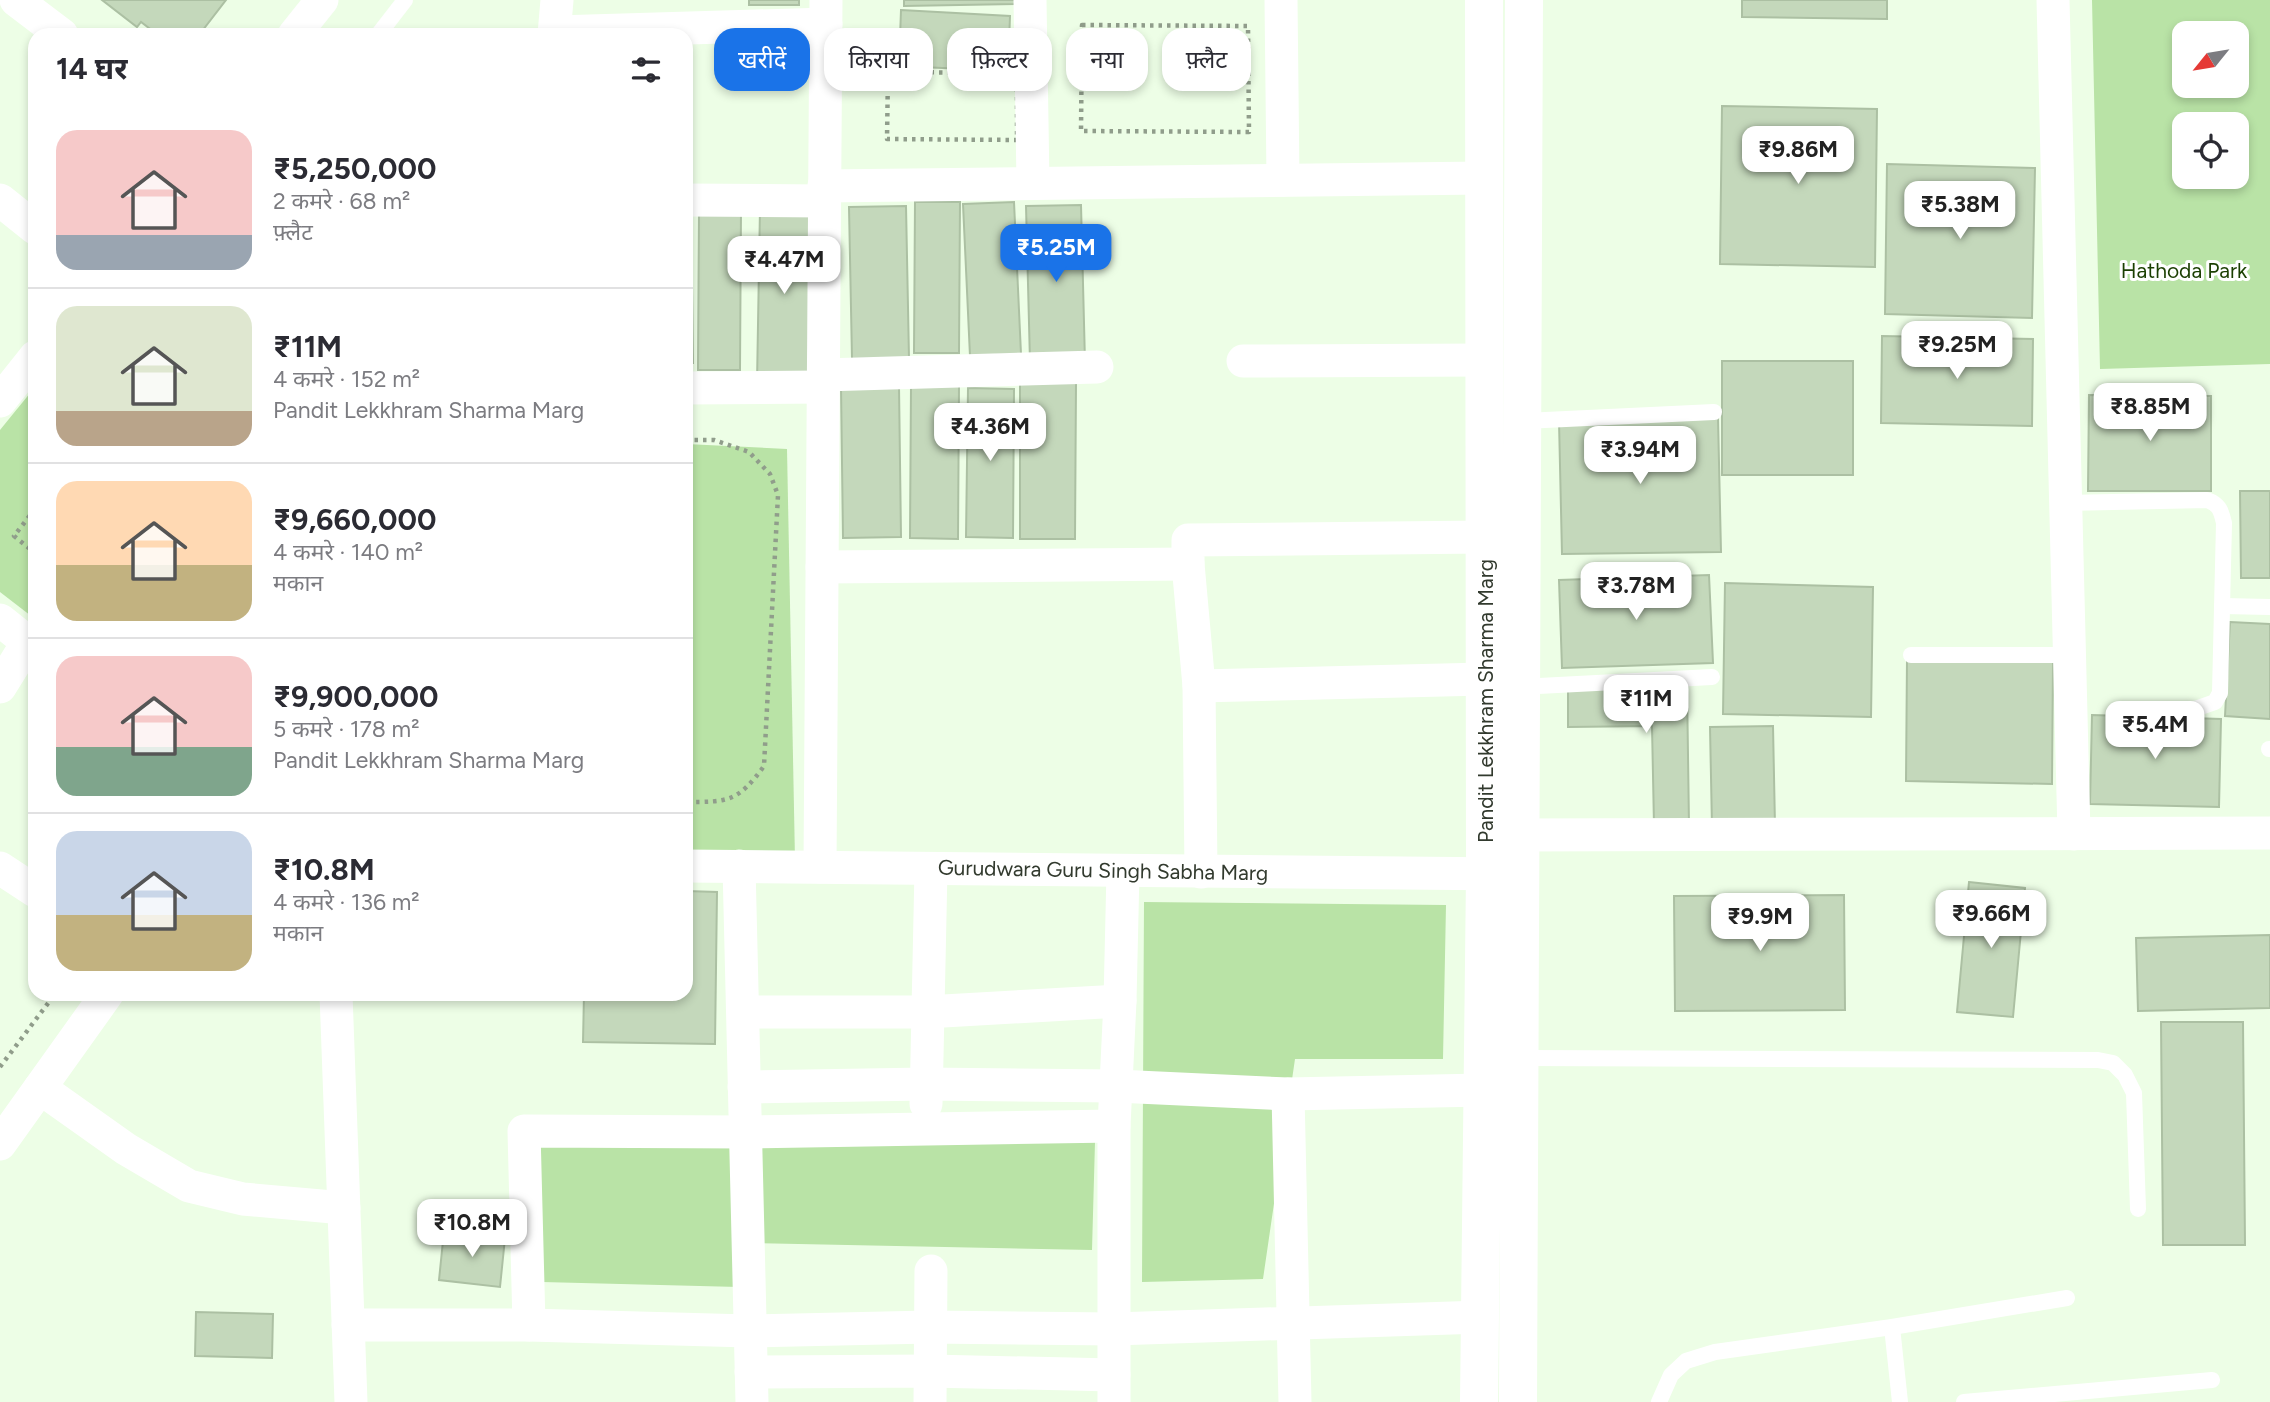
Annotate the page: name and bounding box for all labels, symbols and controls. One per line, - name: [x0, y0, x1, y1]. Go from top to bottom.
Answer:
- north arrow: [2172, 21, 2249, 98]
- map controls: [2172, 21, 2249, 189]
- chip: खरीदें: [714, 28, 810, 91]
- chip: किराया: [824, 28, 933, 91]
- chip: फ़िल्टर: [947, 28, 1052, 91]
- chip: नया: [1066, 28, 1148, 91]
- chip: फ़्लैट: [1162, 28, 1251, 91]
- text: 14 घर: [56, 50, 127, 87]
- icon: filters: [627, 51, 665, 89]
- button: locate: [2172, 112, 2249, 189]
- pin: ₹9.86M: [1741, 127, 1855, 186]
- text: ₹9.86M: [1758, 135, 1838, 163]
- text: ₹5,250,000: [273, 150, 436, 187]
- icon: home: [112, 158, 196, 242]
- pin: ₹5.38M: [1903, 182, 2017, 241]
- text: 2 कमरे · 68 m²: [273, 187, 410, 215]
- text: ₹5.38M: [1920, 190, 2000, 218]
- text: फ़्लैट: [273, 218, 313, 246]
- pin: ₹5.25M: [999, 224, 1113, 284]
- text: ₹5.25M: [1016, 233, 1096, 261]
- pin: ₹4.47M: [727, 236, 841, 296]
- text: ₹4.47M: [743, 245, 825, 273]
- park label: Hathoda Park: [2121, 258, 2248, 283]
- pin: ₹9.25M: [1900, 322, 2014, 381]
- text: ₹11M: [273, 328, 342, 365]
- text: ₹9.25M: [1917, 330, 1997, 358]
- icon: home: [112, 334, 196, 418]
- text: 4 कमरे · 152 m²: [273, 365, 420, 393]
- pin: ₹8.85M: [2093, 384, 2207, 443]
- text: ₹8.85M: [2110, 392, 2190, 420]
- text: Pandit Lekkhram Sharma Marg: [273, 396, 584, 424]
- pin: ₹4.36M: [933, 404, 1047, 463]
- text: ₹4.36M: [950, 412, 1030, 440]
- pin: ₹3.94M: [1583, 426, 1697, 486]
- text: ₹3.94M: [1600, 435, 1680, 463]
- text: ₹9,660,000: [273, 501, 436, 538]
- icon: home: [112, 509, 196, 593]
- text: 4 कमरे · 140 m²: [273, 538, 423, 566]
- street label: Pandit Lekkhram Sharma Marg: [1473, 559, 1498, 843]
- pin: ₹3.78M: [1579, 562, 1693, 622]
- text: मकान: [273, 569, 323, 597]
- text: ₹3.78M: [1597, 571, 1675, 599]
- pin: ₹11M: [1605, 676, 1687, 735]
- text: ₹9,900,000: [273, 678, 438, 715]
- icon: home: [112, 684, 196, 768]
- text: ₹11M: [1620, 684, 1672, 712]
- pin: ₹5.4M: [2106, 702, 2204, 761]
- text: ₹5.4M: [2121, 710, 2189, 738]
- text: 5 कमरे · 178 m²: [273, 715, 419, 743]
- text: Pandit Lekkhram Sharma Marg: [273, 746, 584, 774]
- text: ₹10.8M: [273, 851, 375, 888]
- street label: Gurudwara Guru Singh Sabha Marg: [938, 855, 1268, 885]
- icon: home: [112, 859, 196, 943]
- text: 4 कमरे · 136 m²: [273, 888, 420, 916]
- pin: ₹9.66M: [1934, 890, 2048, 950]
- pin: ₹9.9M: [1711, 894, 1809, 953]
- text: ₹9.66M: [1951, 899, 2031, 927]
- text: ₹9.9M: [1727, 902, 1793, 930]
- text: मकान: [273, 919, 323, 947]
- pin: ₹10.8M: [415, 1200, 529, 1259]
- text: ₹10.8M: [433, 1208, 511, 1236]

